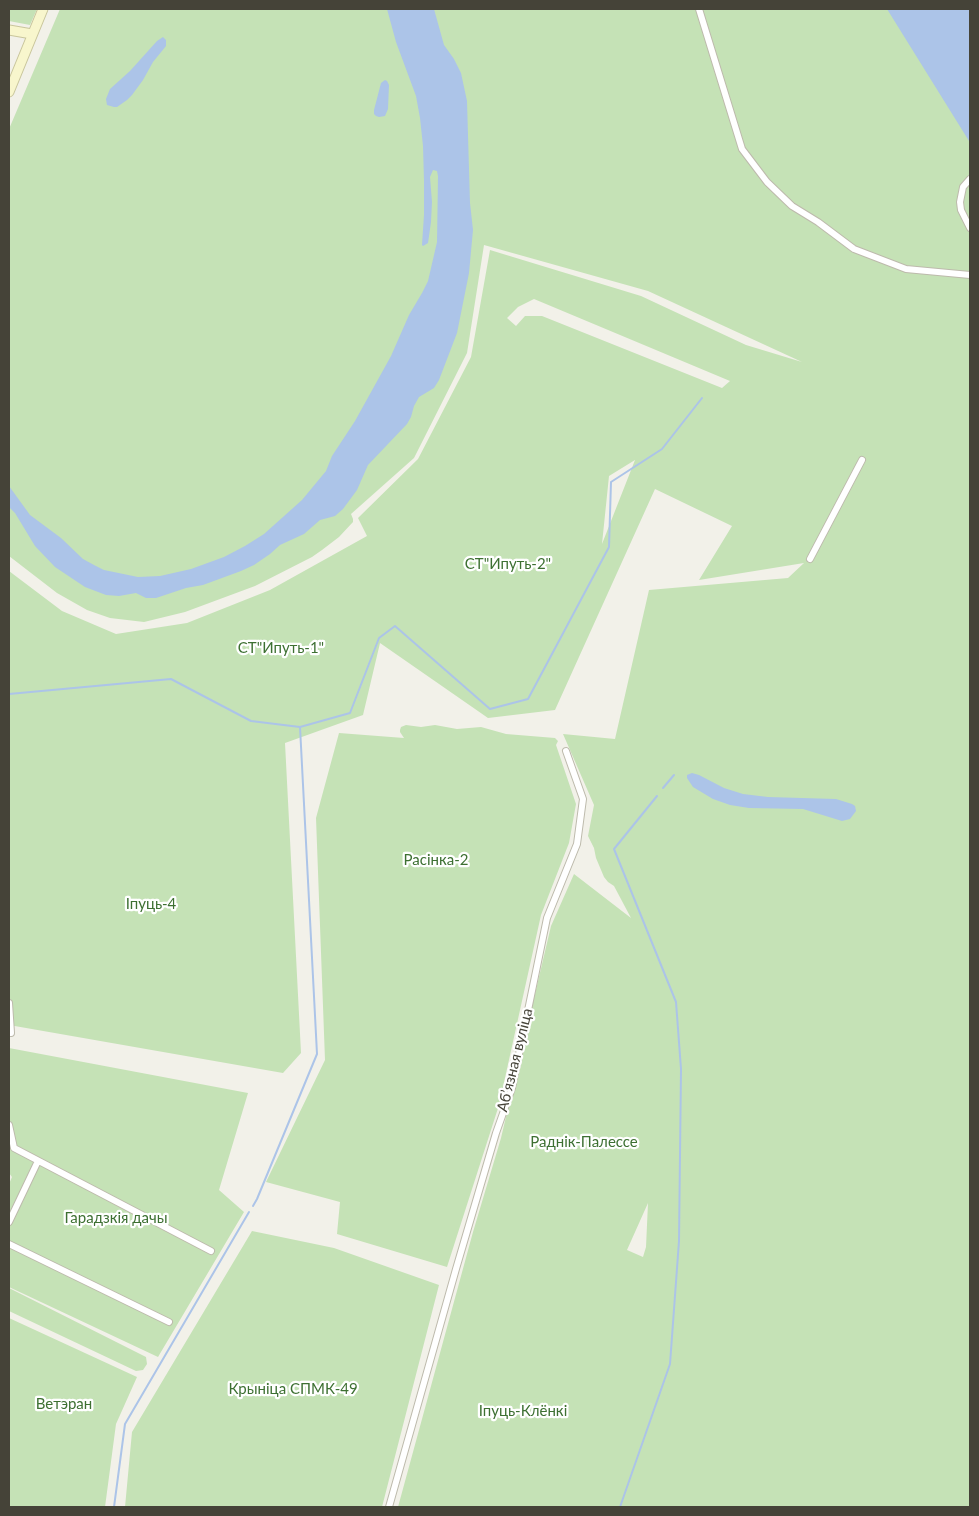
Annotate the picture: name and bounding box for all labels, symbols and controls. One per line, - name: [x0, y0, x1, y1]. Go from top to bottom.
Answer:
- park label: СТ"Ипуть-2": [465, 555, 551, 573]
- park label: СТ"Ипуть-1": [238, 639, 324, 657]
- park label: Расінка-2: [404, 851, 468, 869]
- park label: Іпуць-4: [126, 895, 176, 913]
- street label: Абʼязная вуліца: [493, 1006, 537, 1114]
- park label: Раднік-Палессе: [530, 1133, 638, 1151]
- park label: Гарадзкія дачы: [64, 1209, 168, 1227]
- park label: Крыніца СПМК-49: [228, 1380, 358, 1398]
- park label: Ветэран: [36, 1395, 92, 1413]
- park label: Іпуць-Клёнкі: [479, 1402, 567, 1420]

